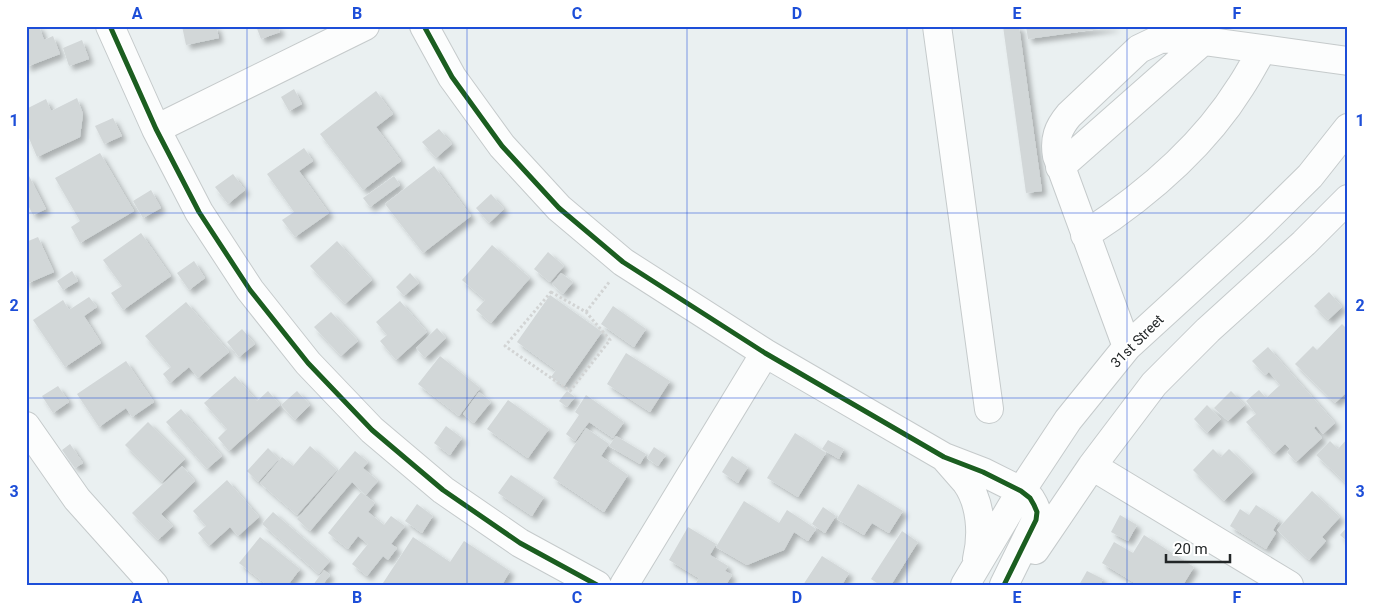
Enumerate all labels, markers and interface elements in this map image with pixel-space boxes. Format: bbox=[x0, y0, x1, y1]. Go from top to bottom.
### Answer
text: A bbox=[132, 4, 143, 23]
text: B bbox=[352, 4, 362, 23]
text: C bbox=[572, 4, 582, 23]
text: D bbox=[792, 4, 802, 23]
text: E bbox=[1013, 4, 1022, 23]
text: F bbox=[1233, 4, 1242, 23]
text: 1 bbox=[9, 111, 19, 130]
text: 1 bbox=[1355, 111, 1365, 130]
text: 2 bbox=[9, 296, 19, 315]
text: 2 bbox=[1355, 296, 1365, 315]
street label: 31st Street bbox=[1107, 311, 1167, 371]
text: 3 bbox=[9, 482, 19, 501]
text: 3 bbox=[1355, 482, 1365, 501]
scale bar bbox=[1166, 531, 1230, 563]
text: 20 m bbox=[1174, 540, 1208, 558]
text: A bbox=[132, 588, 143, 607]
text: B bbox=[352, 588, 362, 607]
text: C bbox=[572, 588, 582, 607]
text: D bbox=[792, 588, 802, 607]
text: E bbox=[1013, 588, 1022, 607]
text: F bbox=[1233, 588, 1242, 607]

